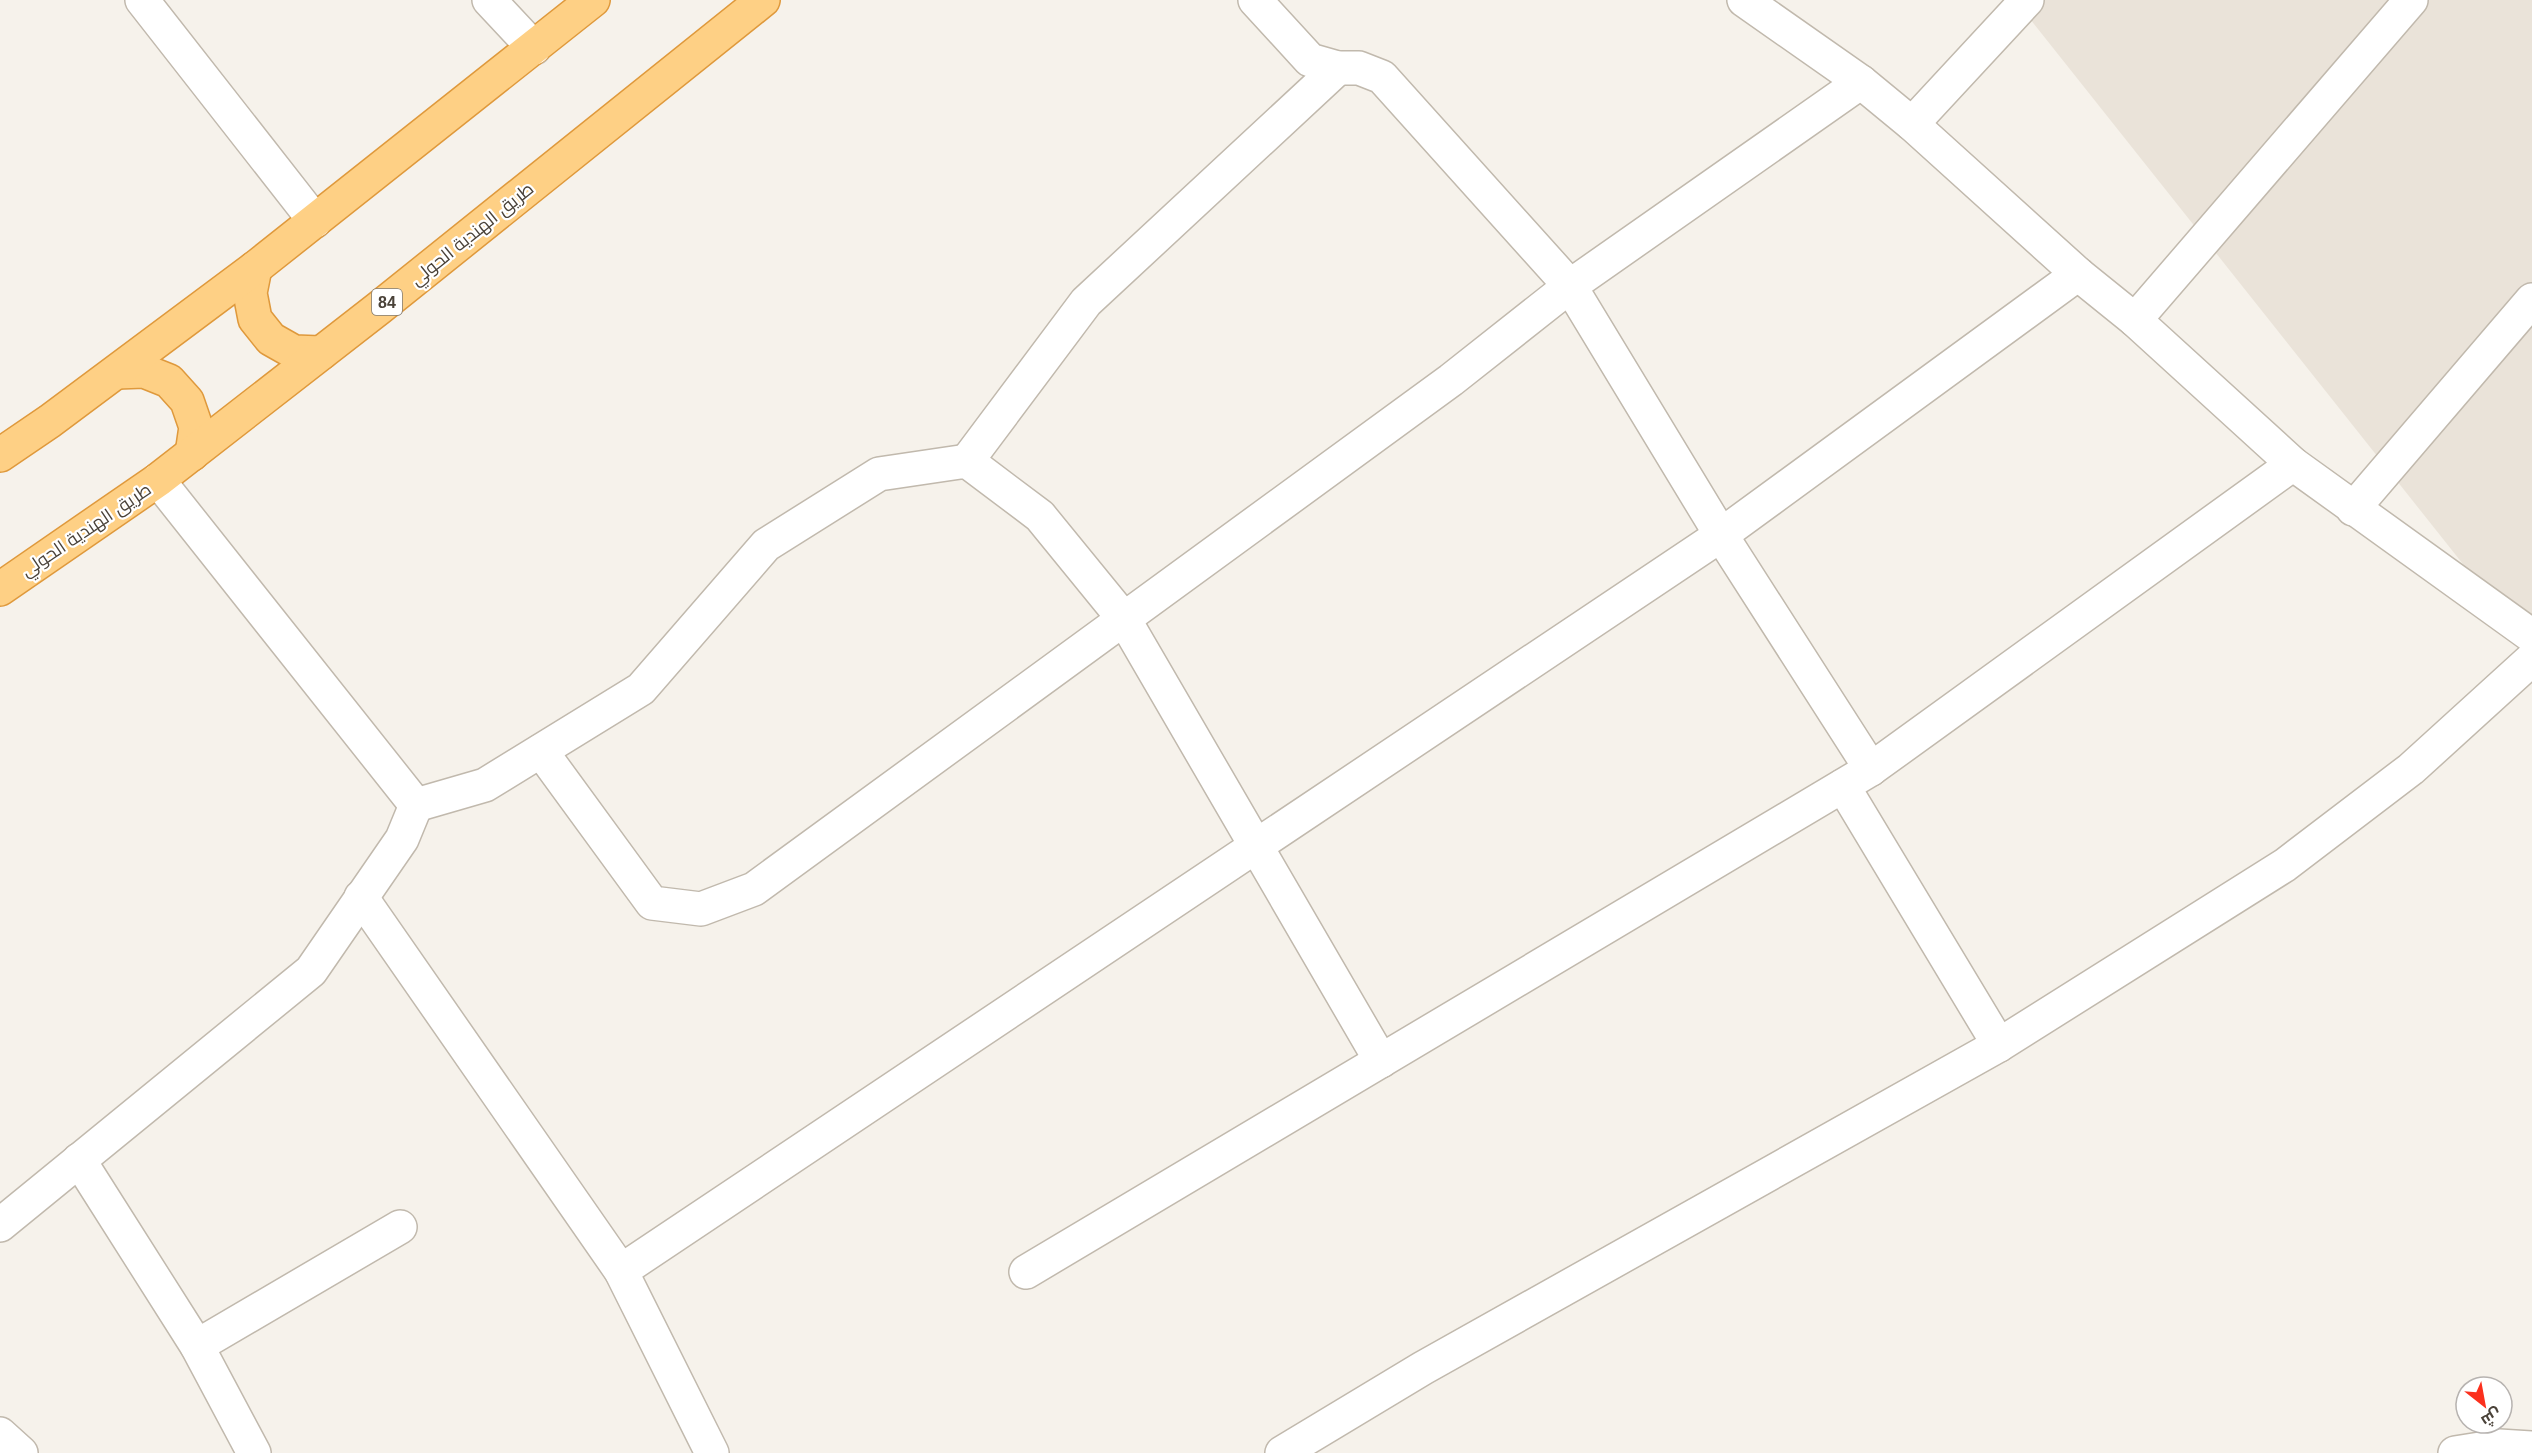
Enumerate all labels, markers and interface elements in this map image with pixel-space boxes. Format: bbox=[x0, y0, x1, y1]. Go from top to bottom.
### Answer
street label: طريق الهندية الحولي bbox=[407, 178, 540, 293]
road number: 84 bbox=[372, 289, 402, 315]
street label: طريق الهندية الحولي bbox=[17, 479, 157, 584]
north arrow bbox=[2454, 1375, 2514, 1435]
text: ش bbox=[2478, 1404, 2505, 1430]

